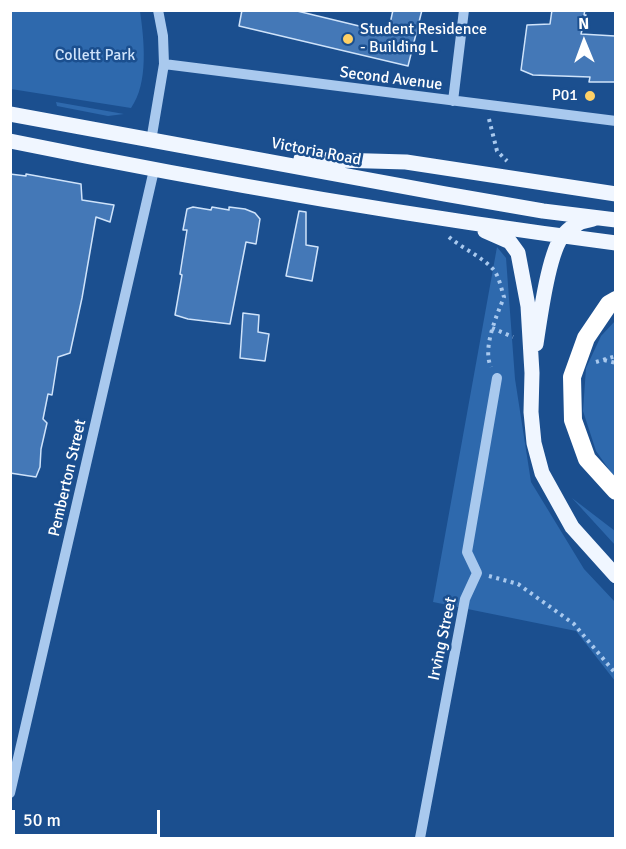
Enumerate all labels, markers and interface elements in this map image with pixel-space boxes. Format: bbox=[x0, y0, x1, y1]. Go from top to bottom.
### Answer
north arrow bbox=[554, 12, 614, 72]
text: N bbox=[578, 14, 589, 34]
place label: Student Residence - Building L bbox=[360, 20, 487, 58]
marker: Student Residence - Building L bbox=[341, 32, 355, 46]
park label: Collett Park bbox=[55, 46, 135, 66]
street label: Second Avenue bbox=[338, 63, 444, 95]
place label: P01 bbox=[552, 86, 578, 106]
marker: P01 bbox=[583, 89, 597, 103]
street label: Victoria Road bbox=[269, 134, 363, 170]
street label: Pemberton Street bbox=[45, 417, 91, 539]
street label: Irving Street bbox=[425, 596, 461, 682]
scale bar bbox=[15, 798, 164, 836]
text: 50 m bbox=[23, 809, 61, 831]

